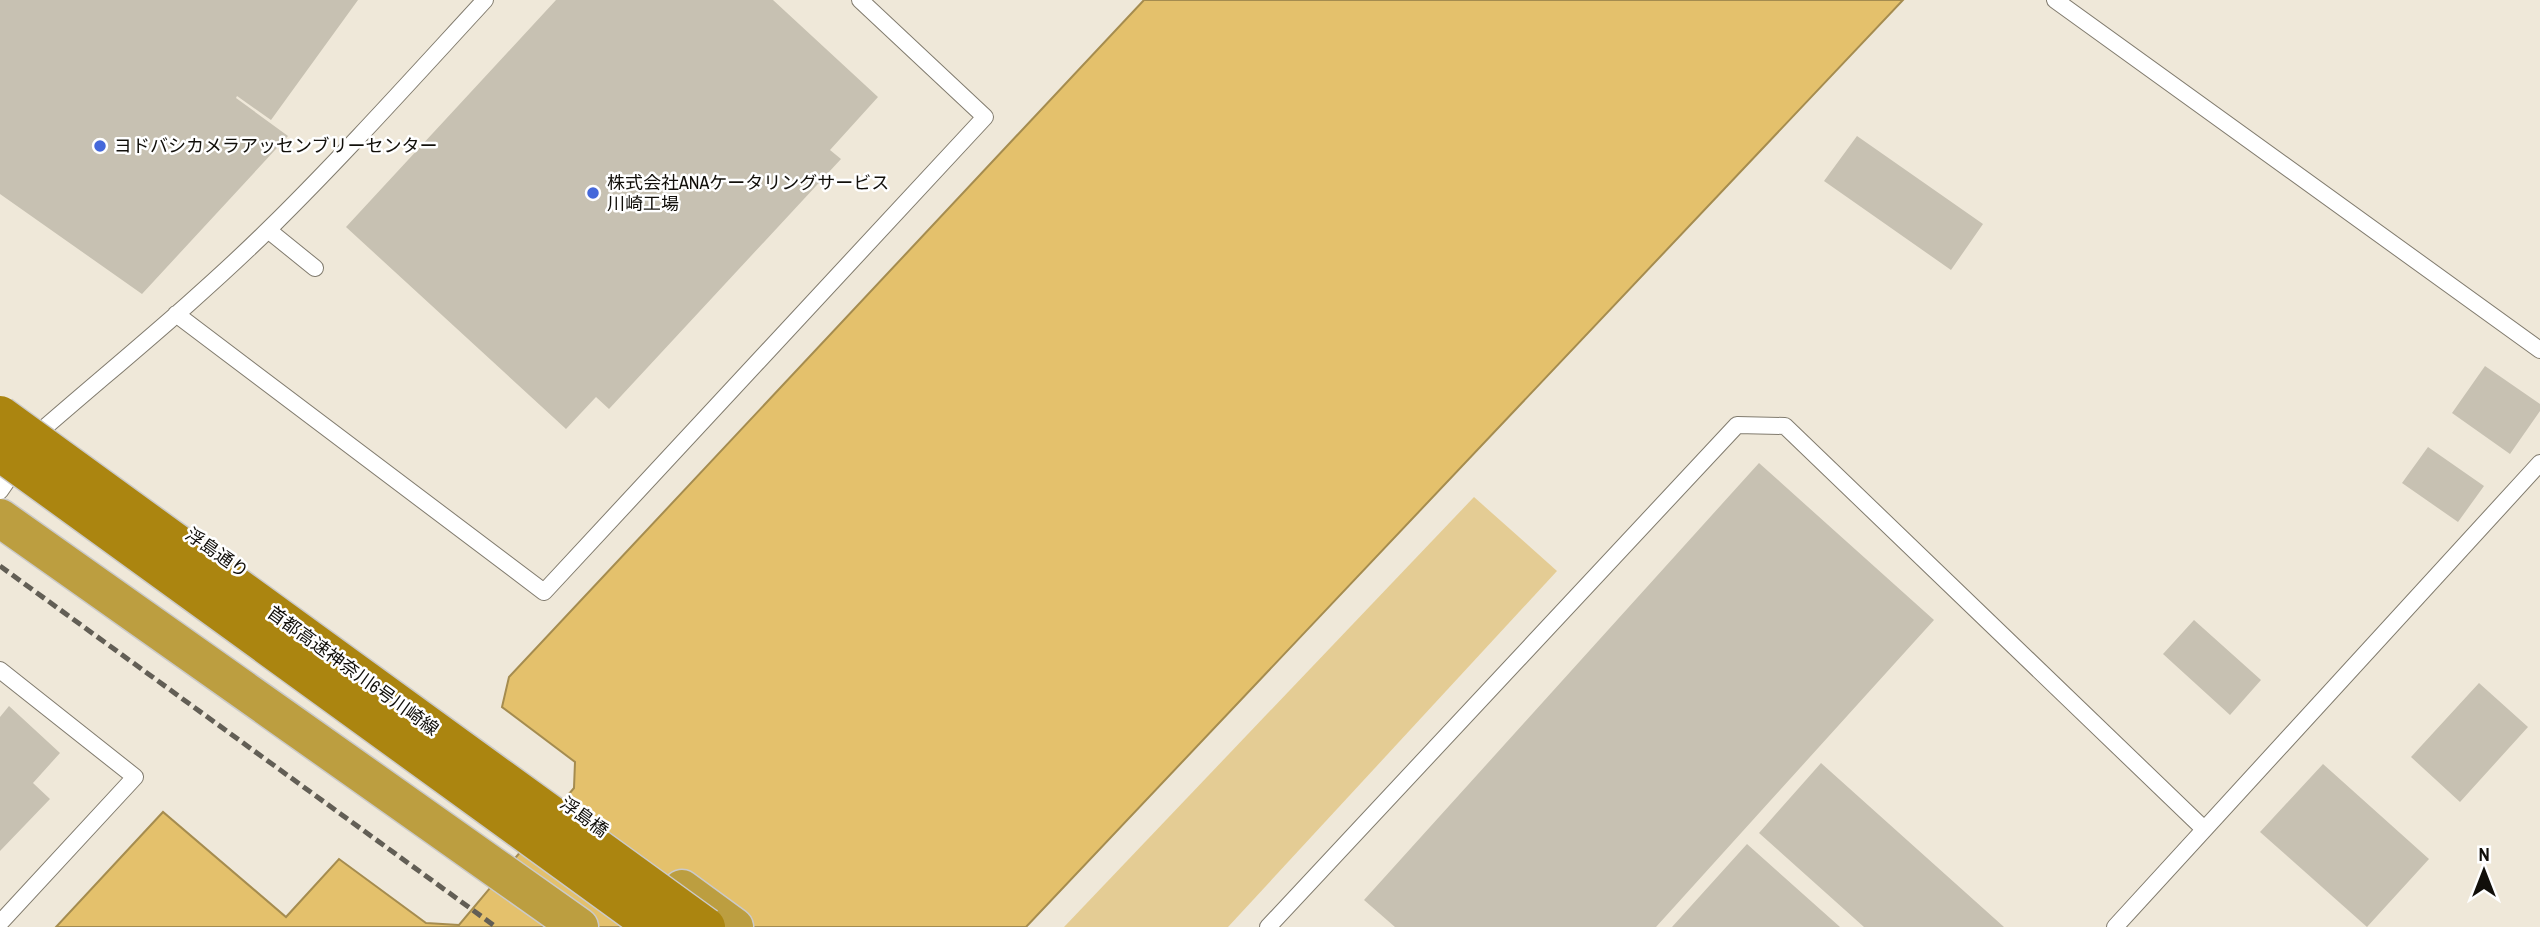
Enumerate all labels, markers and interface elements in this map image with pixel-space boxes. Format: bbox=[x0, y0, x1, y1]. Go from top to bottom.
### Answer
place label: ヨドバシカメラアッセンブリーセンター bbox=[114, 133, 437, 158]
marker: ヨドバシカメラアッセンブリーセンター bbox=[92, 138, 108, 154]
place label: 株式会社ANAケータリングサービス 川崎工場 bbox=[607, 170, 889, 216]
marker: 株式会社ANAケータリングサービス 川崎工場 bbox=[585, 185, 601, 201]
street label: 浮島通り bbox=[181, 522, 254, 583]
street label: 首都高速神奈川6号川崎線 bbox=[263, 600, 444, 741]
street label: 浮島橋 bbox=[555, 791, 613, 843]
north arrow bbox=[2449, 836, 2519, 906]
text: N bbox=[2478, 841, 2490, 867]

